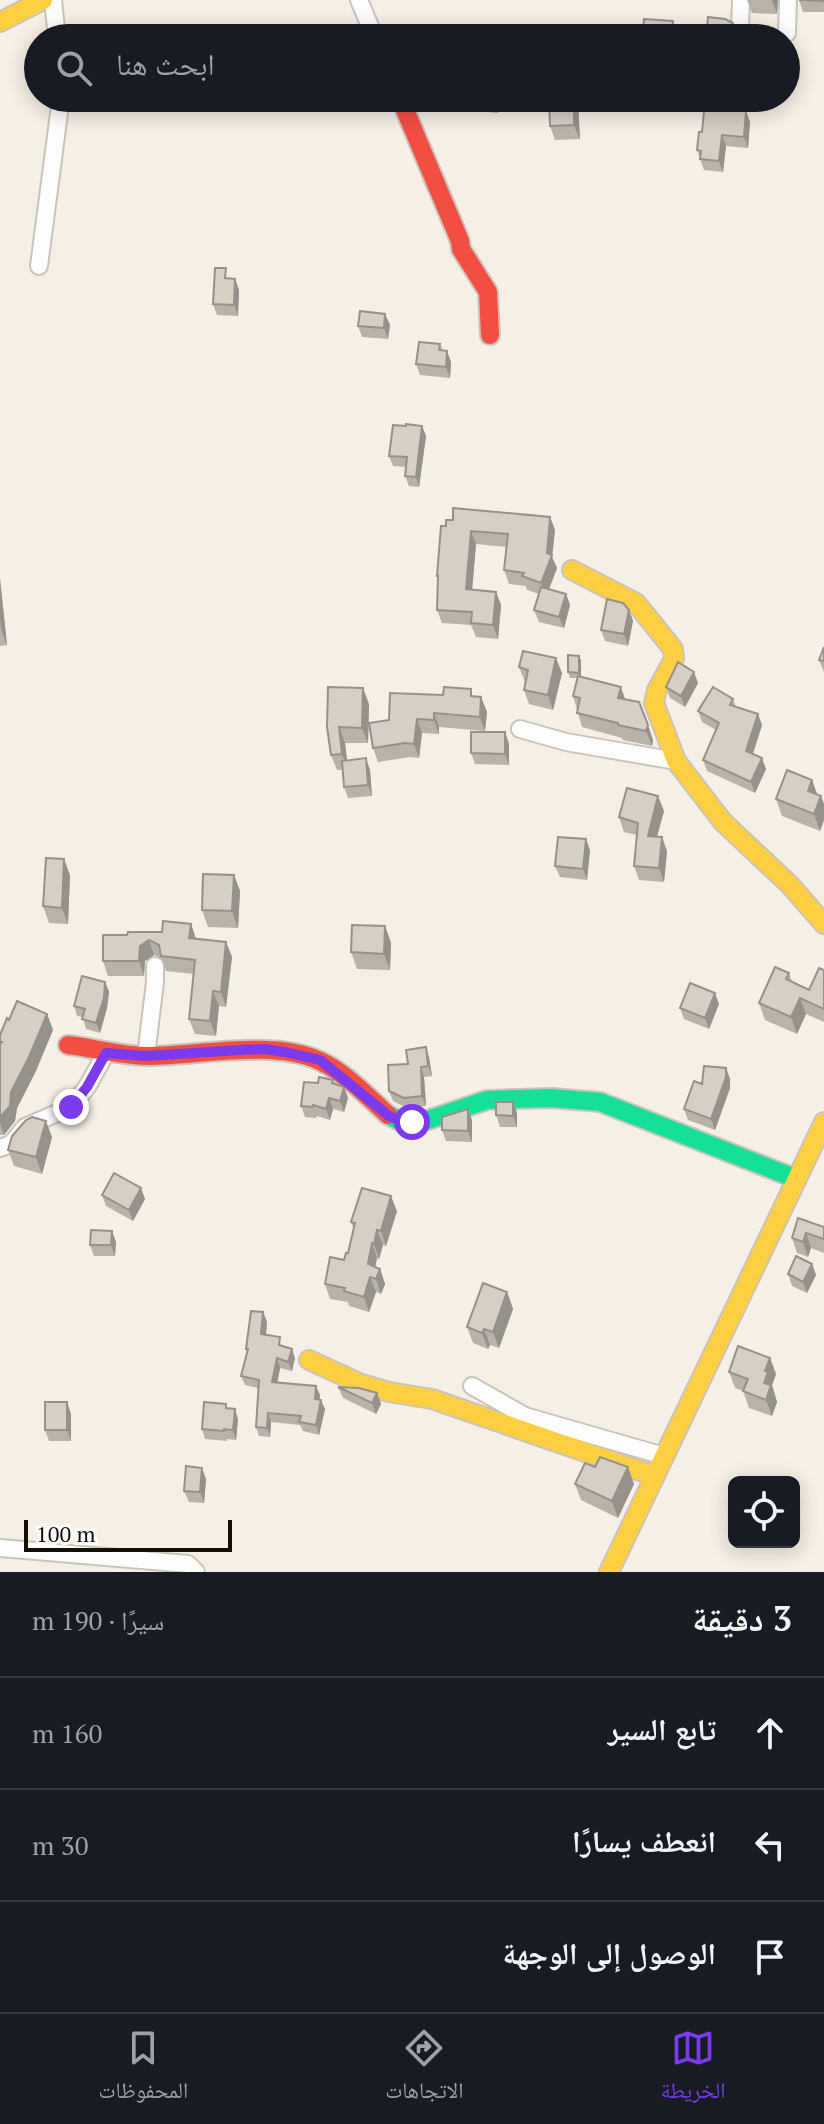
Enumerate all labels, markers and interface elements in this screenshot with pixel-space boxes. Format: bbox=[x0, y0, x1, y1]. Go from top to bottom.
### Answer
search box bbox=[24, 24, 800, 112]
text: ابحث هنا bbox=[116, 44, 215, 84]
icon: search bbox=[52, 46, 96, 90]
route end bbox=[53, 1089, 89, 1125]
route start bbox=[394, 1104, 430, 1140]
map controls bbox=[728, 1476, 800, 1548]
button: locate bbox=[728, 1476, 800, 1548]
scale bar bbox=[24, 1516, 232, 1552]
text: 100 m bbox=[36, 1519, 96, 1548]
text: 3 دقيقة bbox=[692, 1596, 792, 1641]
text: سيرًا · 190 m bbox=[32, 1603, 164, 1637]
text: تابع السير bbox=[608, 1709, 716, 1749]
icon: ahead bbox=[748, 1711, 792, 1755]
text: 160 m bbox=[32, 1716, 102, 1750]
text: انعطف يسارًا bbox=[572, 1821, 716, 1861]
icon: left bbox=[748, 1823, 792, 1867]
text: 30 m bbox=[32, 1828, 89, 1862]
text: الوصول إلى الوجهة bbox=[503, 1933, 716, 1973]
icon: arrive bbox=[748, 1935, 792, 1979]
tab: المحفوظات bbox=[99, 2026, 188, 2112]
tab: الاتجاهات bbox=[385, 2026, 463, 2112]
tab: الخريطة bbox=[661, 2026, 725, 2112]

